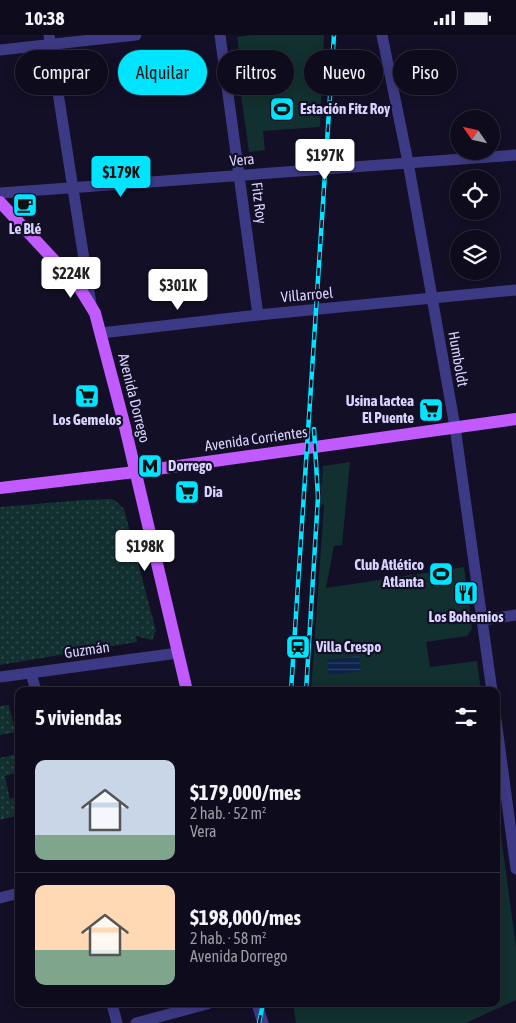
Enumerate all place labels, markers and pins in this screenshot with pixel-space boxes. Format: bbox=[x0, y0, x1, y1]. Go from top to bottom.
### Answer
sports icon: Estación Fitz Roy bbox=[269, 96, 295, 122]
place label: Estación Fitz Roy bbox=[300, 100, 391, 117]
pin: $197K bbox=[290, 139, 360, 181]
pin: $179K bbox=[86, 155, 156, 198]
cafe icon: Le Blé bbox=[12, 192, 38, 218]
place label: Le Blé bbox=[9, 220, 41, 237]
pin: $224K bbox=[36, 257, 106, 299]
pin: $301K bbox=[143, 269, 213, 311]
supermarket icon: Los Gemelos bbox=[74, 383, 100, 409]
place label: Usina lactea El Puente bbox=[346, 392, 414, 426]
supermarket icon: Usina lactea El Puente bbox=[418, 397, 444, 423]
place label: Los Gemelos bbox=[53, 411, 122, 428]
metro station icon: Dorrego bbox=[137, 453, 163, 479]
place label: Dorrego bbox=[168, 457, 212, 474]
supermarket icon: Dia bbox=[174, 479, 200, 505]
place label: Dia bbox=[204, 483, 223, 500]
pin: $198K bbox=[110, 529, 180, 572]
place label: Club Atlético Atlanta bbox=[354, 556, 424, 590]
sports icon: Club Atlético Atlanta bbox=[428, 561, 454, 587]
restaurant icon: Los Bohemios bbox=[453, 580, 479, 606]
place label: Los Bohemios bbox=[428, 608, 504, 625]
station icon: Villa Crespo bbox=[285, 634, 311, 660]
place label: Villa Crespo bbox=[315, 638, 381, 655]

